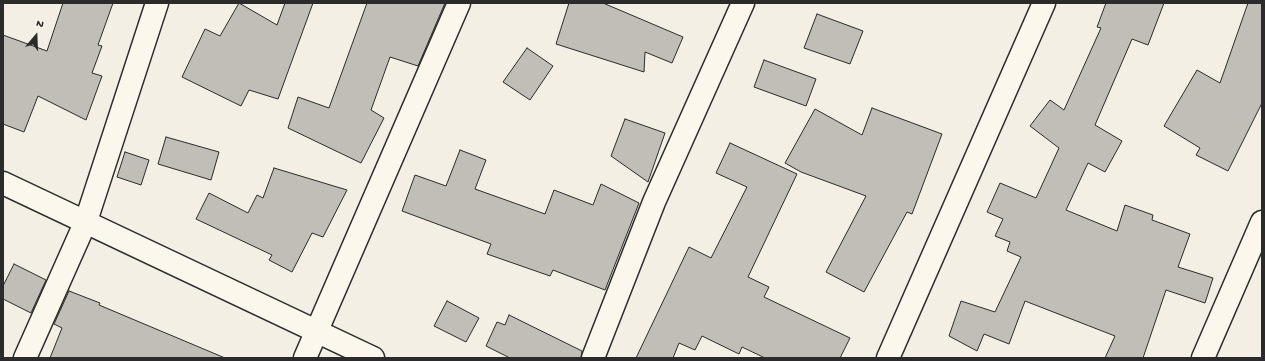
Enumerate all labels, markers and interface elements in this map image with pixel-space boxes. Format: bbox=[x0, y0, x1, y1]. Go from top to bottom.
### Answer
north arrow bbox=[16, 16, 56, 56]
text: N bbox=[35, 18, 45, 31]

